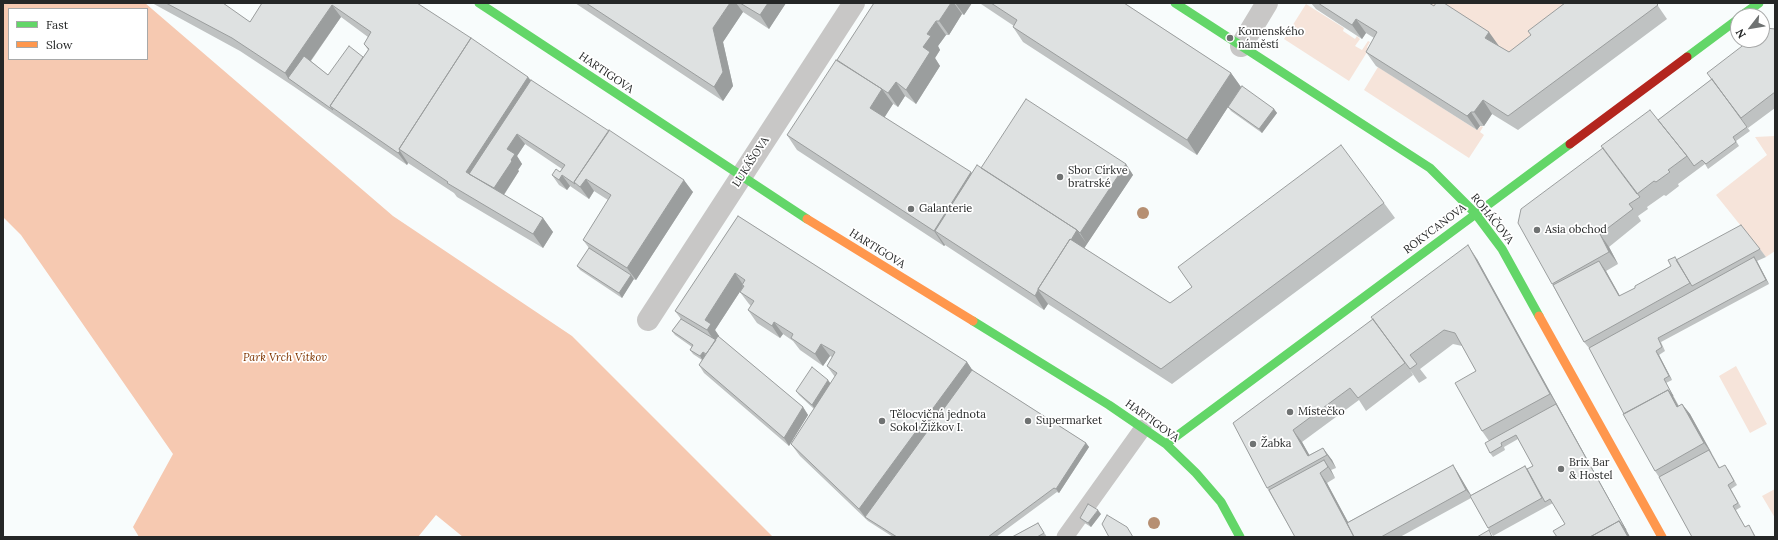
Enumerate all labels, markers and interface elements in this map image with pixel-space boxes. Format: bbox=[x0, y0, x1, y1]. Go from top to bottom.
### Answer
legend bbox=[8, 8, 148, 60]
north arrow bbox=[1730, 8, 1770, 48]
text: Fast bbox=[46, 17, 69, 32]
place label: Komenského náměstí bbox=[1238, 25, 1304, 51]
text: N bbox=[1732, 26, 1749, 41]
marker: Komenského náměstí bbox=[1225, 33, 1235, 43]
text: Slow bbox=[46, 37, 73, 52]
street label: HARTIGOVA bbox=[576, 50, 636, 96]
street label: LUKÁŠOVA bbox=[730, 134, 772, 190]
place label: Sbor Církve bratrské bbox=[1068, 164, 1128, 190]
marker: Sbor Církve bratrské bbox=[1055, 172, 1065, 182]
street label: ROHÁČOVA bbox=[1468, 191, 1516, 247]
street label: ROKYCANOVA bbox=[1401, 201, 1469, 257]
place label: Galanterie bbox=[919, 202, 972, 216]
marker: Galanterie bbox=[906, 204, 916, 214]
place label: Asia obchod bbox=[1545, 223, 1607, 237]
marker: Asia obchod bbox=[1532, 225, 1542, 235]
street label: HARTIGOVA bbox=[847, 227, 907, 271]
park label: Park Vrch Vítkov bbox=[243, 351, 327, 365]
street label: HARTIGOVA bbox=[1122, 397, 1182, 445]
place label: Místečko bbox=[1298, 405, 1345, 419]
marker: Místečko bbox=[1285, 407, 1295, 417]
place label: Tělocvičná jednota Sokol Žižkov I. bbox=[890, 408, 986, 434]
place label: Supermarket bbox=[1036, 414, 1102, 428]
marker: Tělocvičná jednota Sokol Žižkov I. bbox=[877, 416, 887, 426]
marker: Supermarket bbox=[1023, 416, 1033, 426]
place label: Žabka bbox=[1261, 437, 1291, 451]
marker: Žabka bbox=[1248, 439, 1258, 449]
place label: Brix Bar & Hostel bbox=[1569, 456, 1613, 482]
marker: Brix Bar & Hostel bbox=[1556, 464, 1566, 474]

